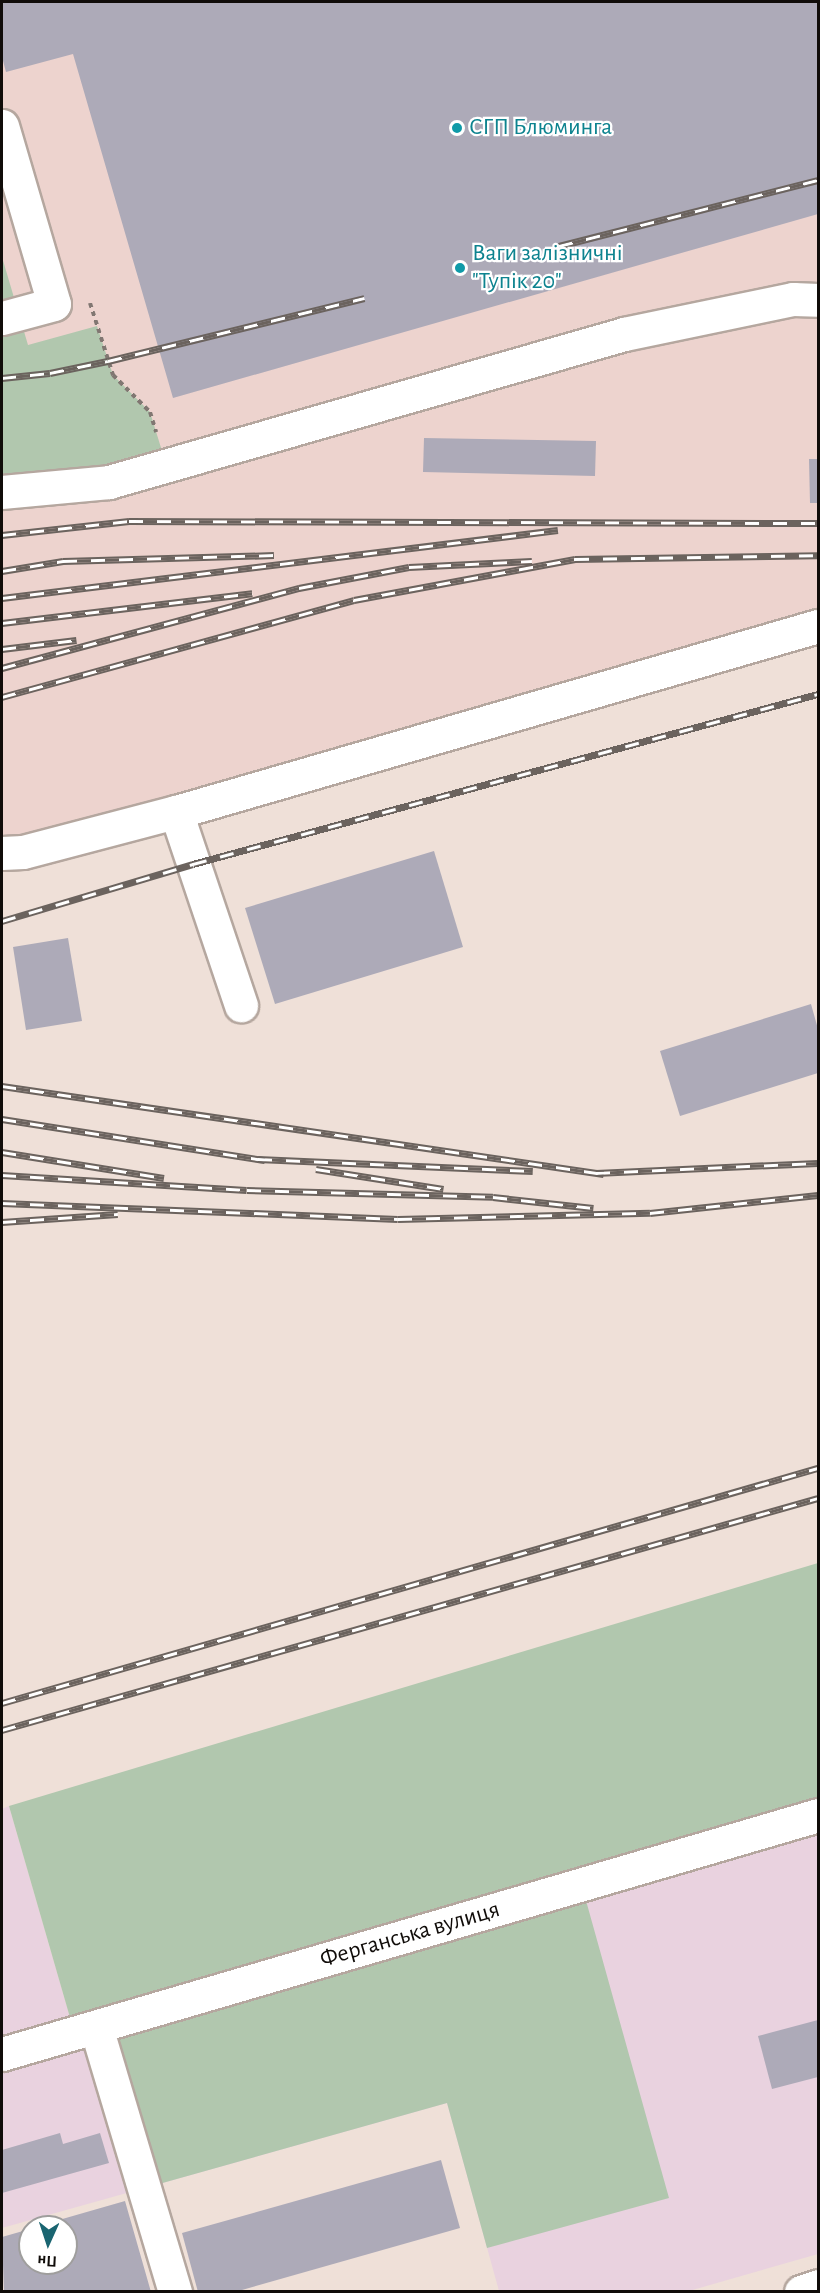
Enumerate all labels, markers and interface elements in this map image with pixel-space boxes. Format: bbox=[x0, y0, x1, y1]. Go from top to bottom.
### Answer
place label: СГП Блюминга bbox=[469, 114, 612, 142]
marker: СГП Блюминга bbox=[450, 121, 464, 135]
place label: Ваги залізничні "Тупік 20" bbox=[472, 240, 622, 296]
marker: Ваги залізничні "Тупік 20" bbox=[453, 261, 467, 275]
street label: Ферганська вулиця bbox=[317, 1896, 503, 1974]
north arrow bbox=[18, 2215, 78, 2275]
text: Пн bbox=[37, 2252, 57, 2269]

